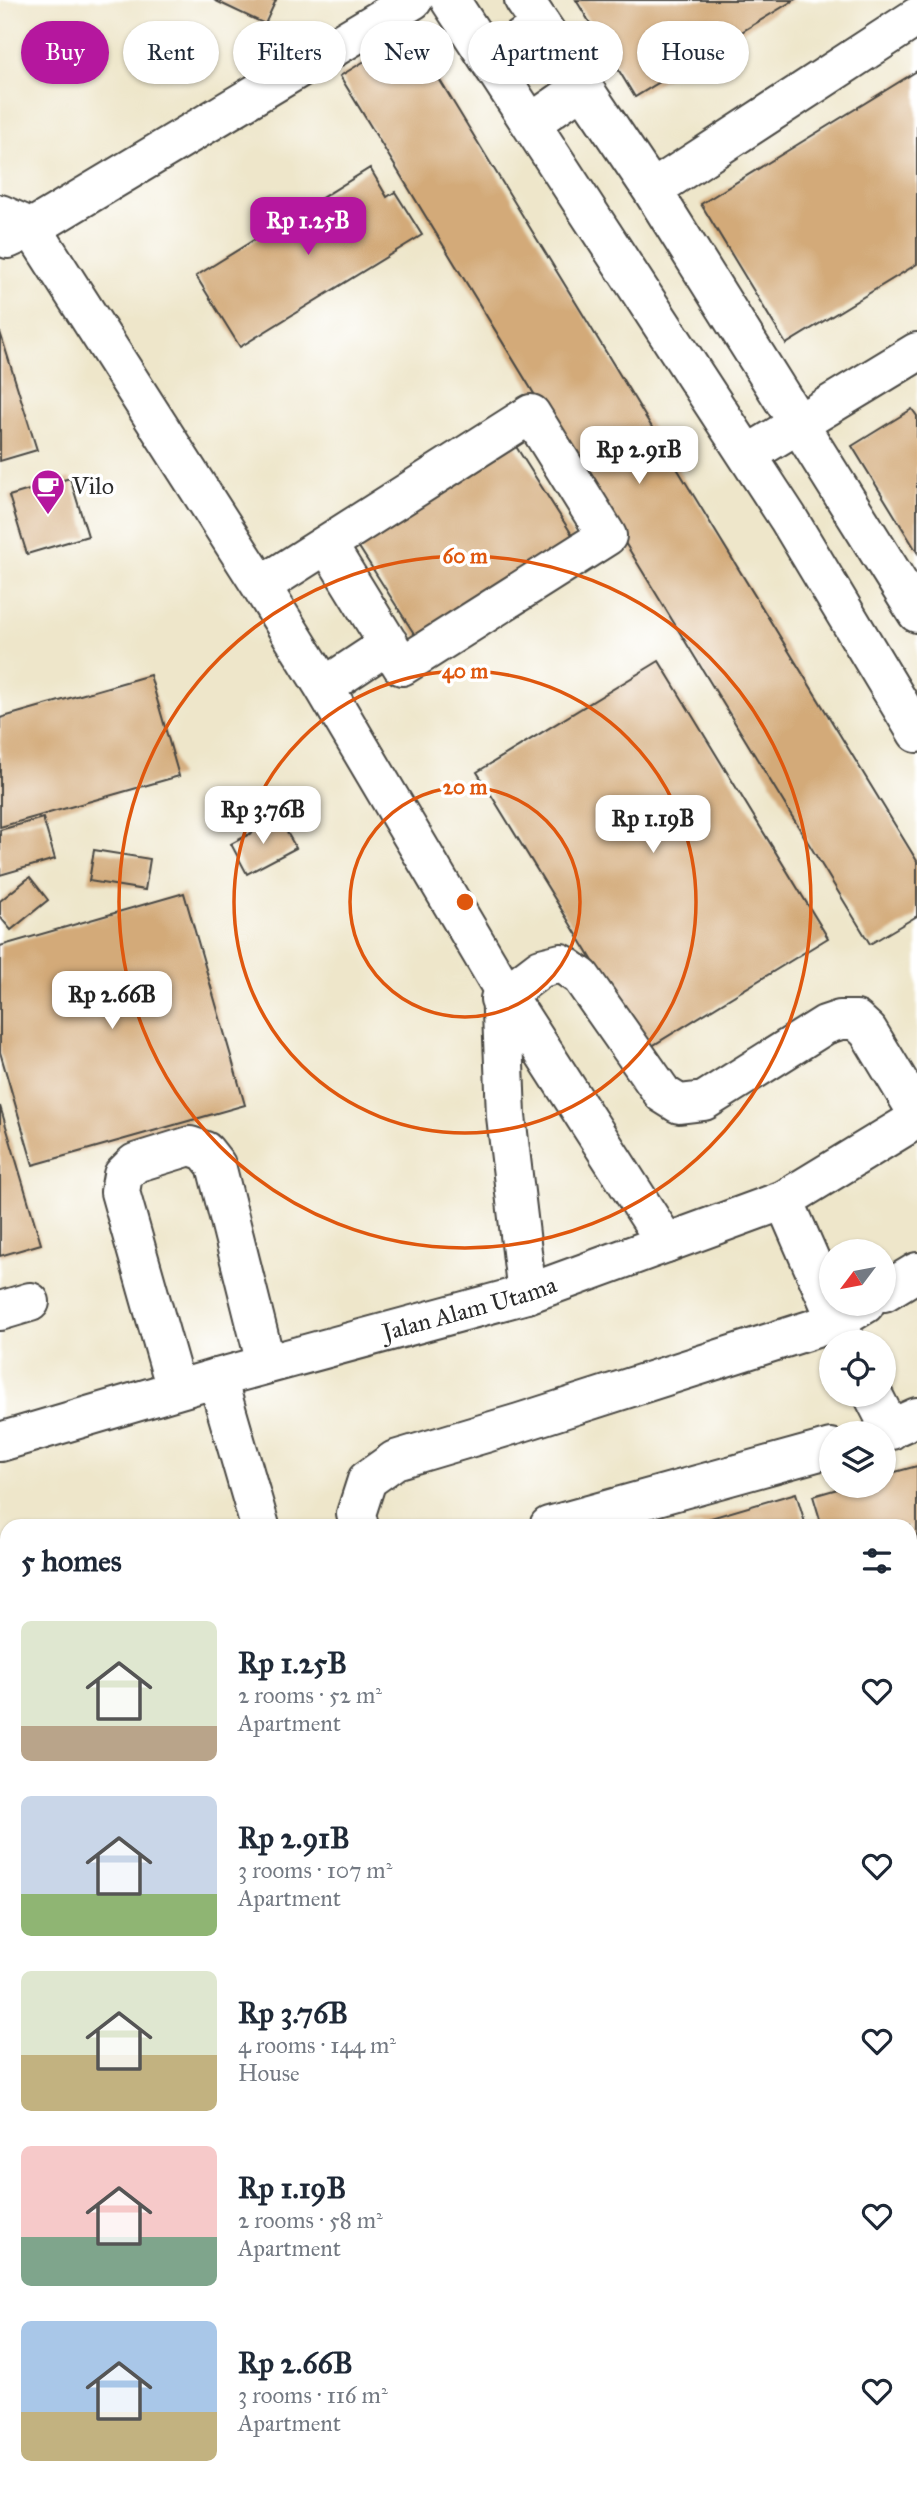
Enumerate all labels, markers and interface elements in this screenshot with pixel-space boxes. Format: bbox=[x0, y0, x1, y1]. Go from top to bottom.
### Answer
chip: Buy bbox=[21, 21, 109, 84]
chip: Rent bbox=[123, 21, 219, 84]
chip: Filters bbox=[233, 21, 346, 84]
chip: New bbox=[360, 21, 454, 84]
chip: Apartment bbox=[468, 21, 623, 84]
chip: House bbox=[637, 21, 749, 84]
pin: Rp 1.25B bbox=[236, 198, 380, 257]
text: Rp 1.25B bbox=[266, 206, 350, 234]
pin: Rp 2.91B bbox=[567, 426, 711, 486]
text: Rp 2.91B bbox=[596, 435, 682, 463]
cafe icon: Vilo bbox=[29, 467, 67, 516]
place label: Vilo bbox=[71, 471, 114, 501]
text: 60 m bbox=[442, 543, 488, 569]
text: 40 m bbox=[442, 658, 488, 684]
text: 20 m bbox=[443, 774, 488, 800]
pin: Rp 3.76B bbox=[191, 786, 335, 846]
text: Rp 3.76B bbox=[221, 795, 305, 823]
pin: Rp 1.19B bbox=[581, 796, 725, 855]
text: Rp 1.19B bbox=[612, 804, 695, 832]
centre of rings bbox=[453, 890, 477, 914]
pin: Rp 2.66B bbox=[40, 972, 184, 1031]
text: Rp 2.66B bbox=[68, 980, 156, 1008]
north arrow bbox=[819, 1239, 896, 1316]
map controls bbox=[819, 1239, 896, 1498]
street label: Jalan Alam Utama bbox=[376, 1269, 561, 1348]
button: locate bbox=[819, 1330, 896, 1407]
button: layers bbox=[819, 1421, 896, 1498]
icon: filters bbox=[858, 1542, 896, 1580]
text: 5 homes bbox=[21, 1543, 122, 1579]
text: Rp 1.25B bbox=[238, 1645, 347, 1681]
icon: home bbox=[77, 1649, 161, 1733]
icon: heart bbox=[858, 1672, 896, 1710]
text: 2 rooms · 52 m² bbox=[238, 1681, 382, 1709]
text: Apartment bbox=[238, 1709, 341, 1737]
text: Rp 2.91B bbox=[238, 1820, 350, 1856]
icon: home bbox=[77, 1824, 161, 1908]
icon: heart bbox=[858, 1847, 896, 1885]
text: 3 rooms · 107 m² bbox=[238, 1856, 392, 1884]
text: Apartment bbox=[238, 1884, 341, 1912]
text: Rp 3.76B bbox=[238, 1995, 348, 2031]
icon: home bbox=[77, 1999, 161, 2083]
icon: heart bbox=[858, 2022, 896, 2060]
text: 4 rooms · 144 m² bbox=[238, 2031, 396, 2059]
text: House bbox=[238, 2059, 300, 2087]
text: Rp 1.19B bbox=[238, 2170, 346, 2206]
icon: home bbox=[77, 2174, 161, 2258]
icon: heart bbox=[858, 2197, 896, 2235]
text: 2 rooms · 58 m² bbox=[238, 2206, 383, 2234]
text: Apartment bbox=[238, 2234, 341, 2262]
text: Rp 2.66B bbox=[238, 2345, 353, 2381]
icon: home bbox=[77, 2349, 161, 2433]
icon: heart bbox=[858, 2372, 896, 2410]
text: 3 rooms · 116 m² bbox=[238, 2381, 388, 2409]
text: Apartment bbox=[238, 2409, 341, 2437]

